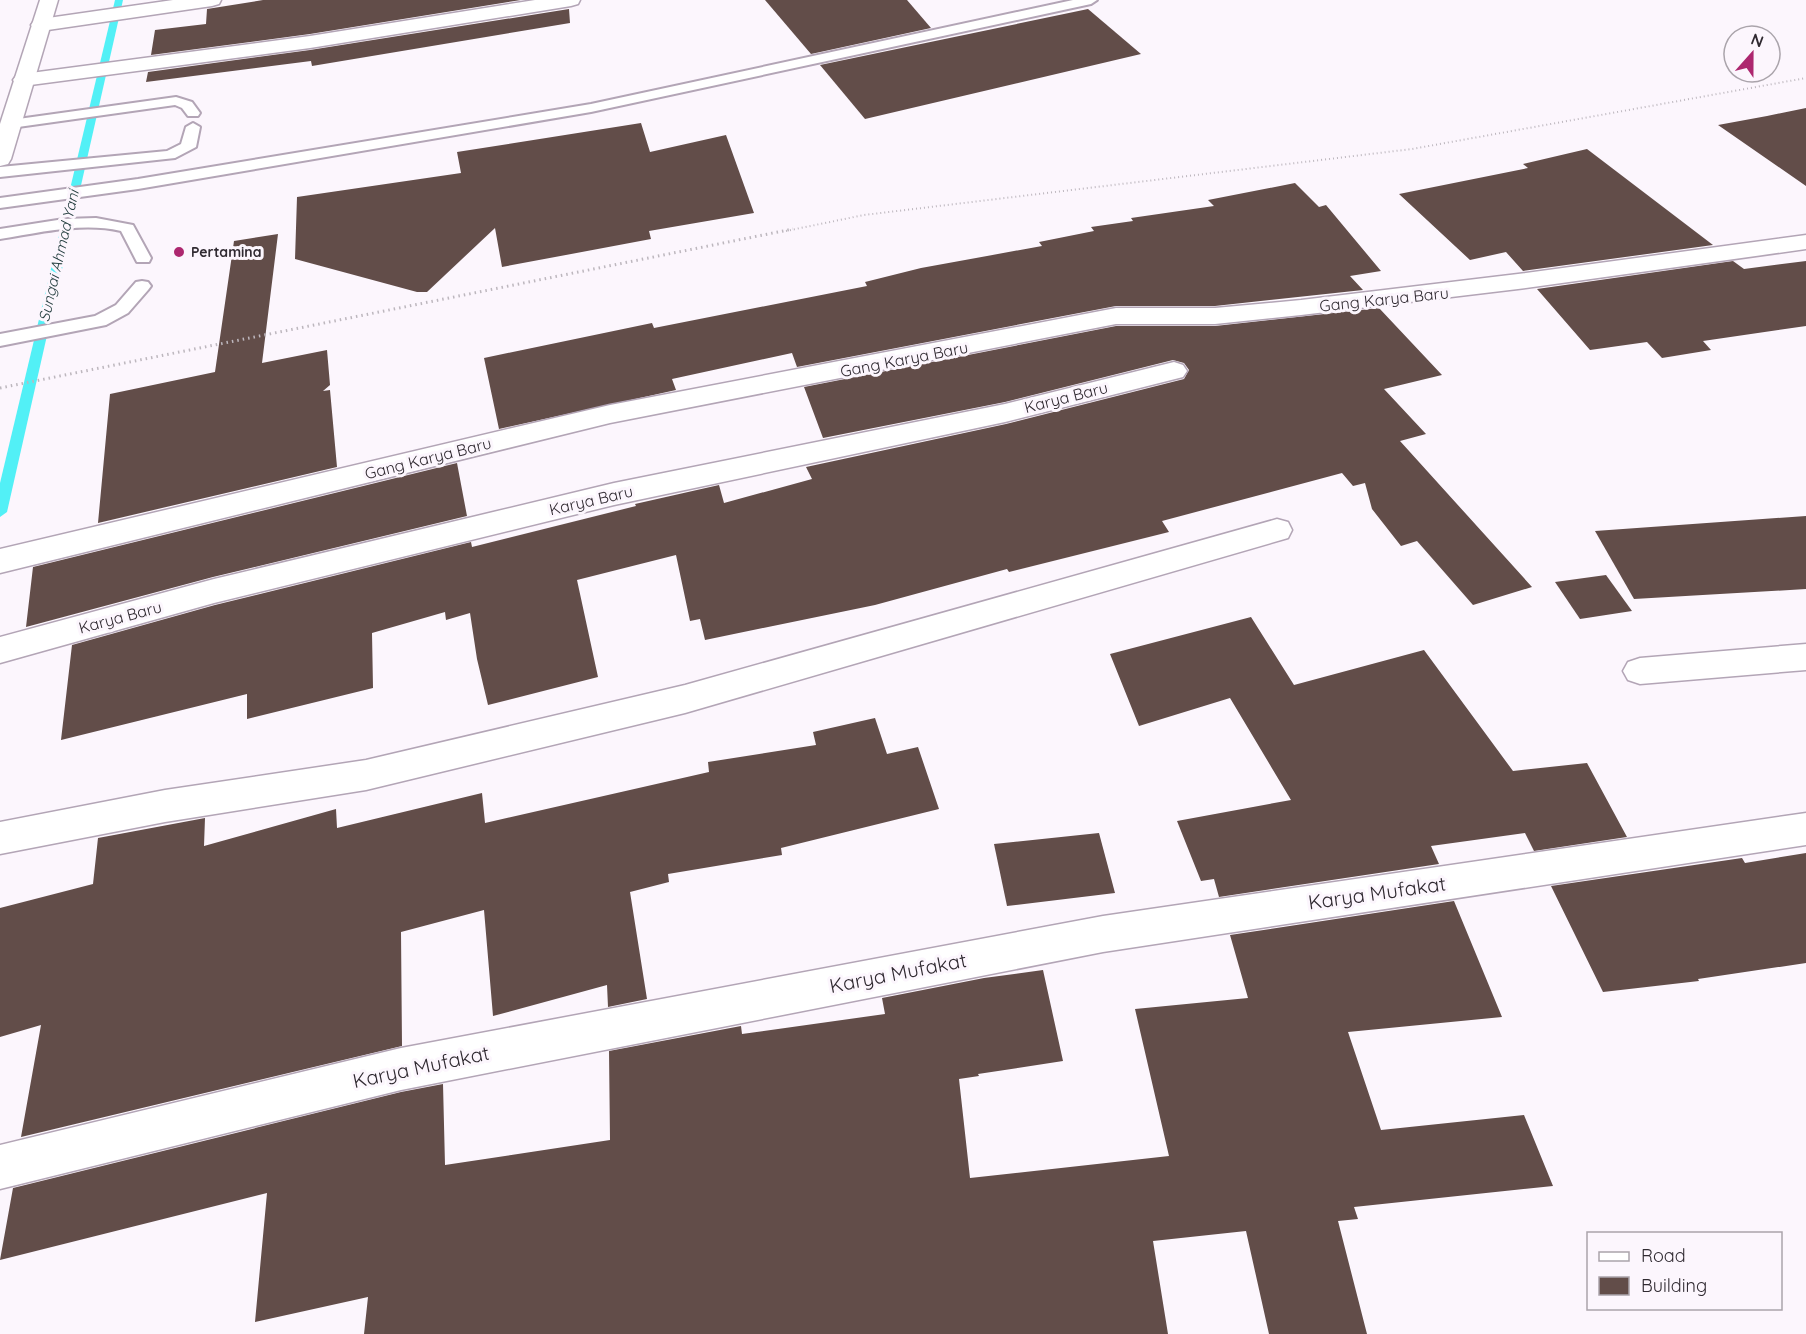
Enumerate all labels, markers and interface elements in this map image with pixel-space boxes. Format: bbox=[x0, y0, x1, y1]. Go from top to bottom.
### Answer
north arrow bbox=[1722, 24, 1782, 84]
text: N bbox=[1748, 29, 1766, 51]
water label: Sungai Ahmad Yani bbox=[34, 187, 83, 323]
place label: Pertamina bbox=[191, 243, 262, 261]
marker: Pertamina bbox=[172, 245, 186, 259]
street label: Gang Karya Baru bbox=[1318, 282, 1450, 316]
street label: Gang Karya Baru bbox=[838, 337, 970, 381]
street label: Karya Baru bbox=[1022, 377, 1110, 417]
street label: Gang Karya Baru bbox=[363, 433, 493, 483]
street label: Karya Baru bbox=[547, 481, 635, 519]
street label: Karya Baru bbox=[76, 596, 164, 638]
street label: Karya Mufakat bbox=[1306, 870, 1448, 915]
street label: Karya Mufakat bbox=[827, 947, 969, 998]
street label: Karya Mufakat bbox=[350, 1040, 492, 1093]
legend bbox=[1587, 1232, 1782, 1310]
text: Road bbox=[1641, 1244, 1686, 1267]
text: Building bbox=[1641, 1274, 1707, 1297]

